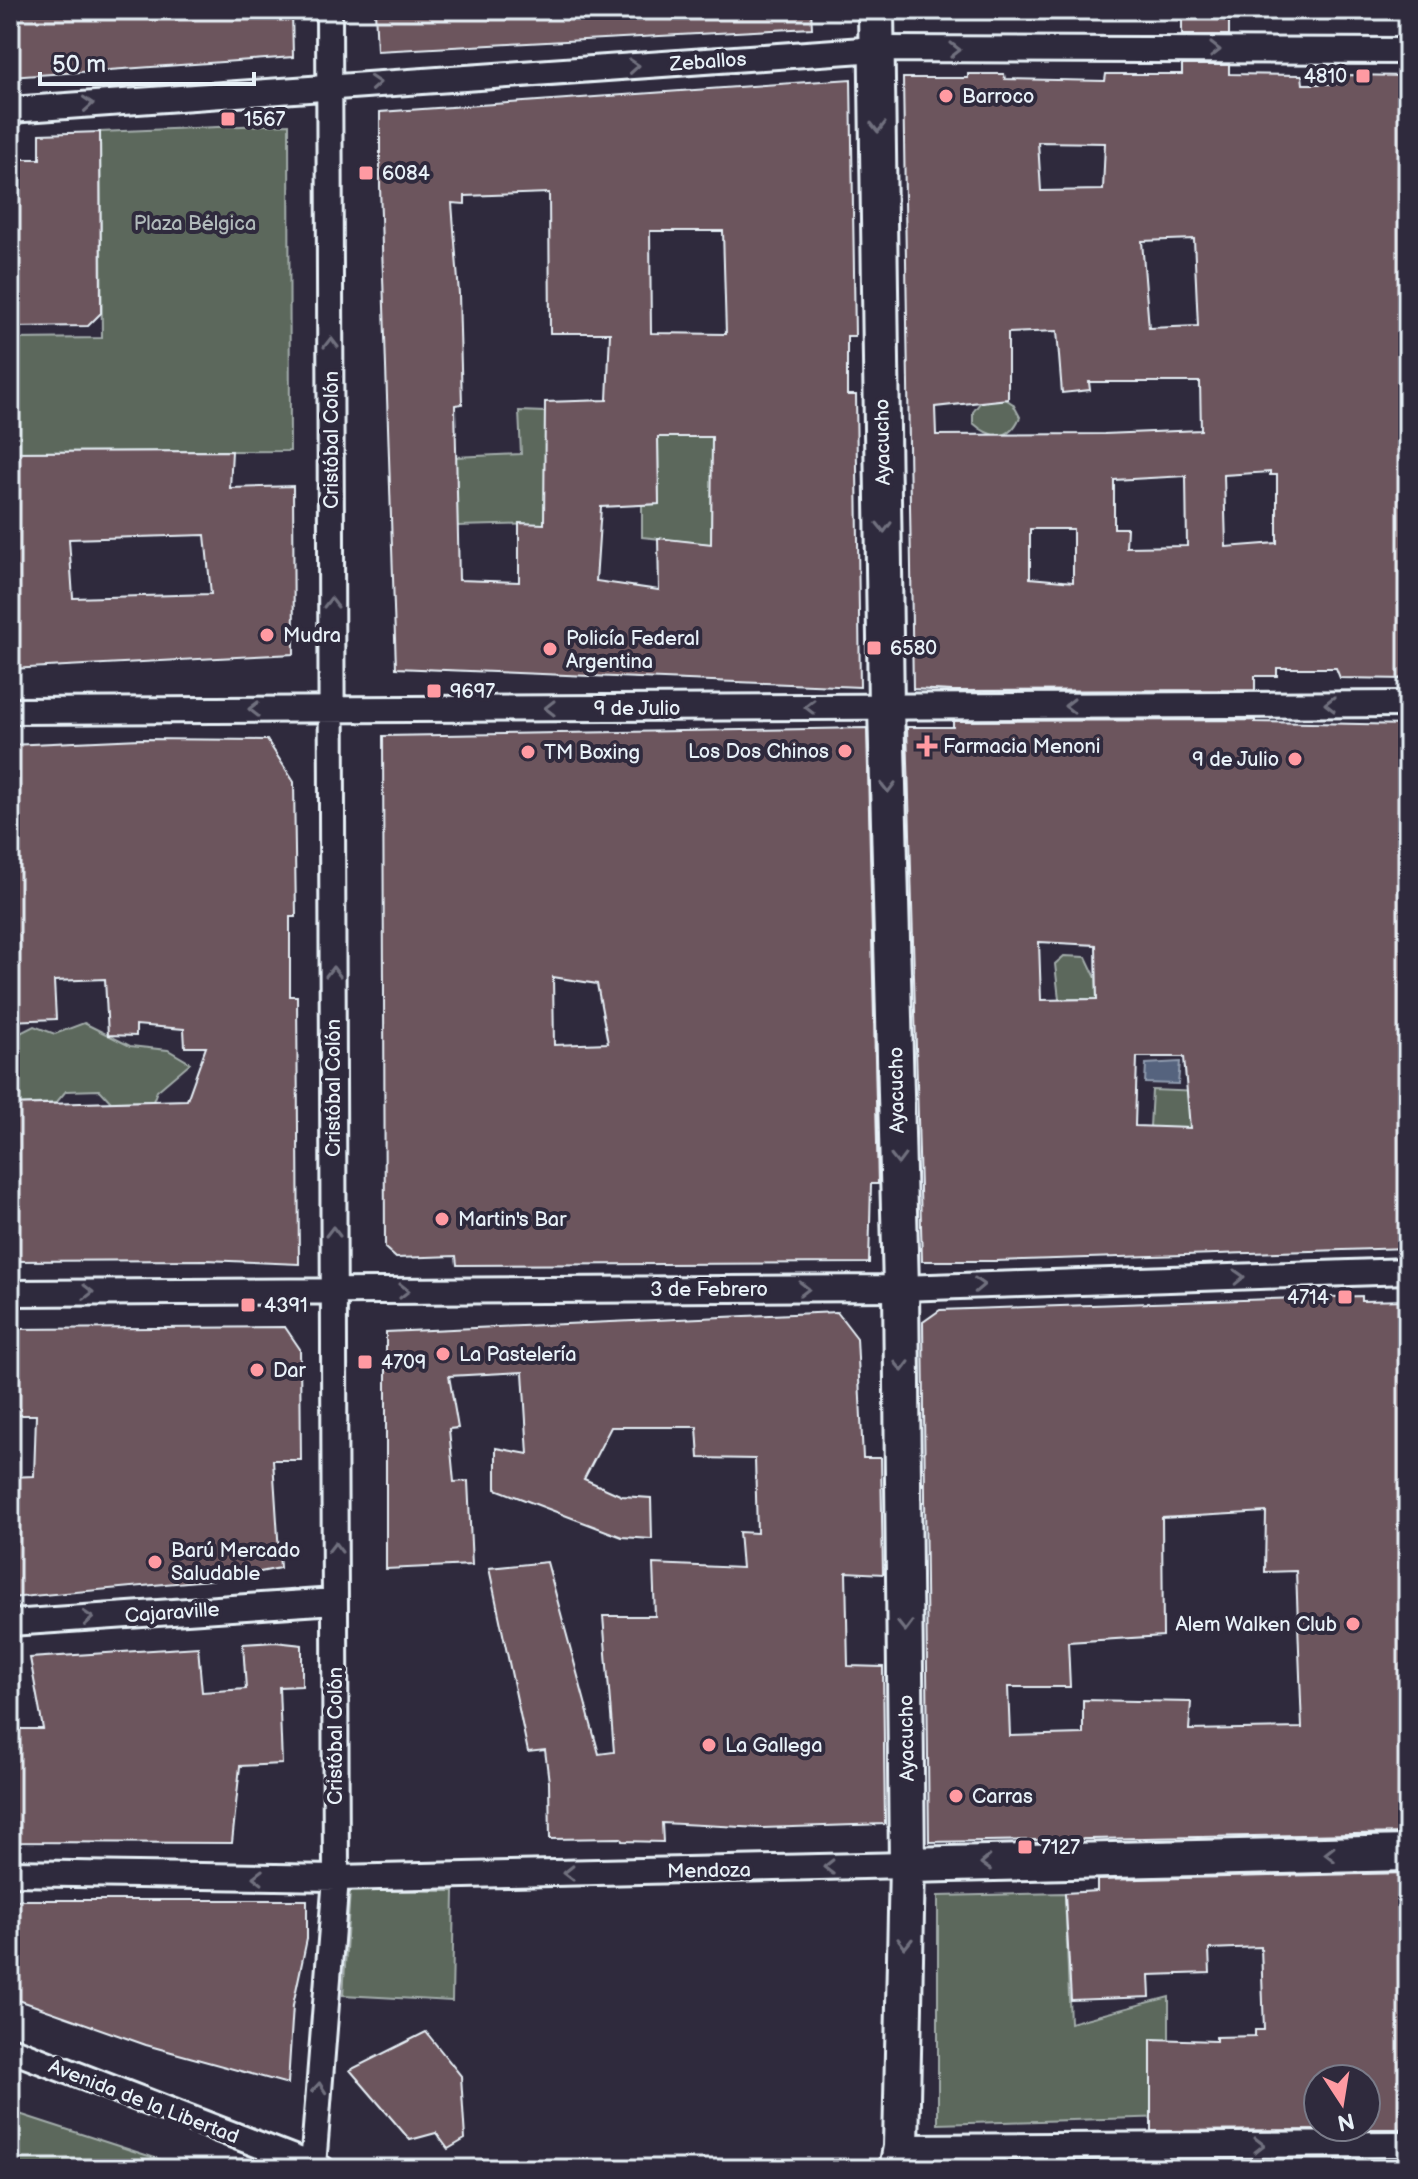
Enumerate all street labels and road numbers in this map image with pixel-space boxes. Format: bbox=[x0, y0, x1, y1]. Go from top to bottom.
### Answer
street label: Zeballos bbox=[668, 47, 747, 77]
street label: Cristóbal Colón bbox=[320, 371, 344, 509]
street label: Ayacucho bbox=[870, 398, 896, 485]
street label: 9 de Julio bbox=[594, 697, 680, 721]
street label: Cristóbal Colón bbox=[322, 1019, 346, 1157]
street label: Ayacucho bbox=[884, 1046, 910, 1133]
street label: 3 de Febrero bbox=[650, 1278, 768, 1302]
street label: Cajaraville bbox=[124, 1598, 220, 1628]
street label: Cristóbal Colón bbox=[324, 1667, 348, 1805]
street label: Ayacucho bbox=[894, 1694, 920, 1781]
street label: Mendoza bbox=[667, 1858, 751, 1884]
street label: Avenida de la Libertad bbox=[45, 2055, 242, 2149]

